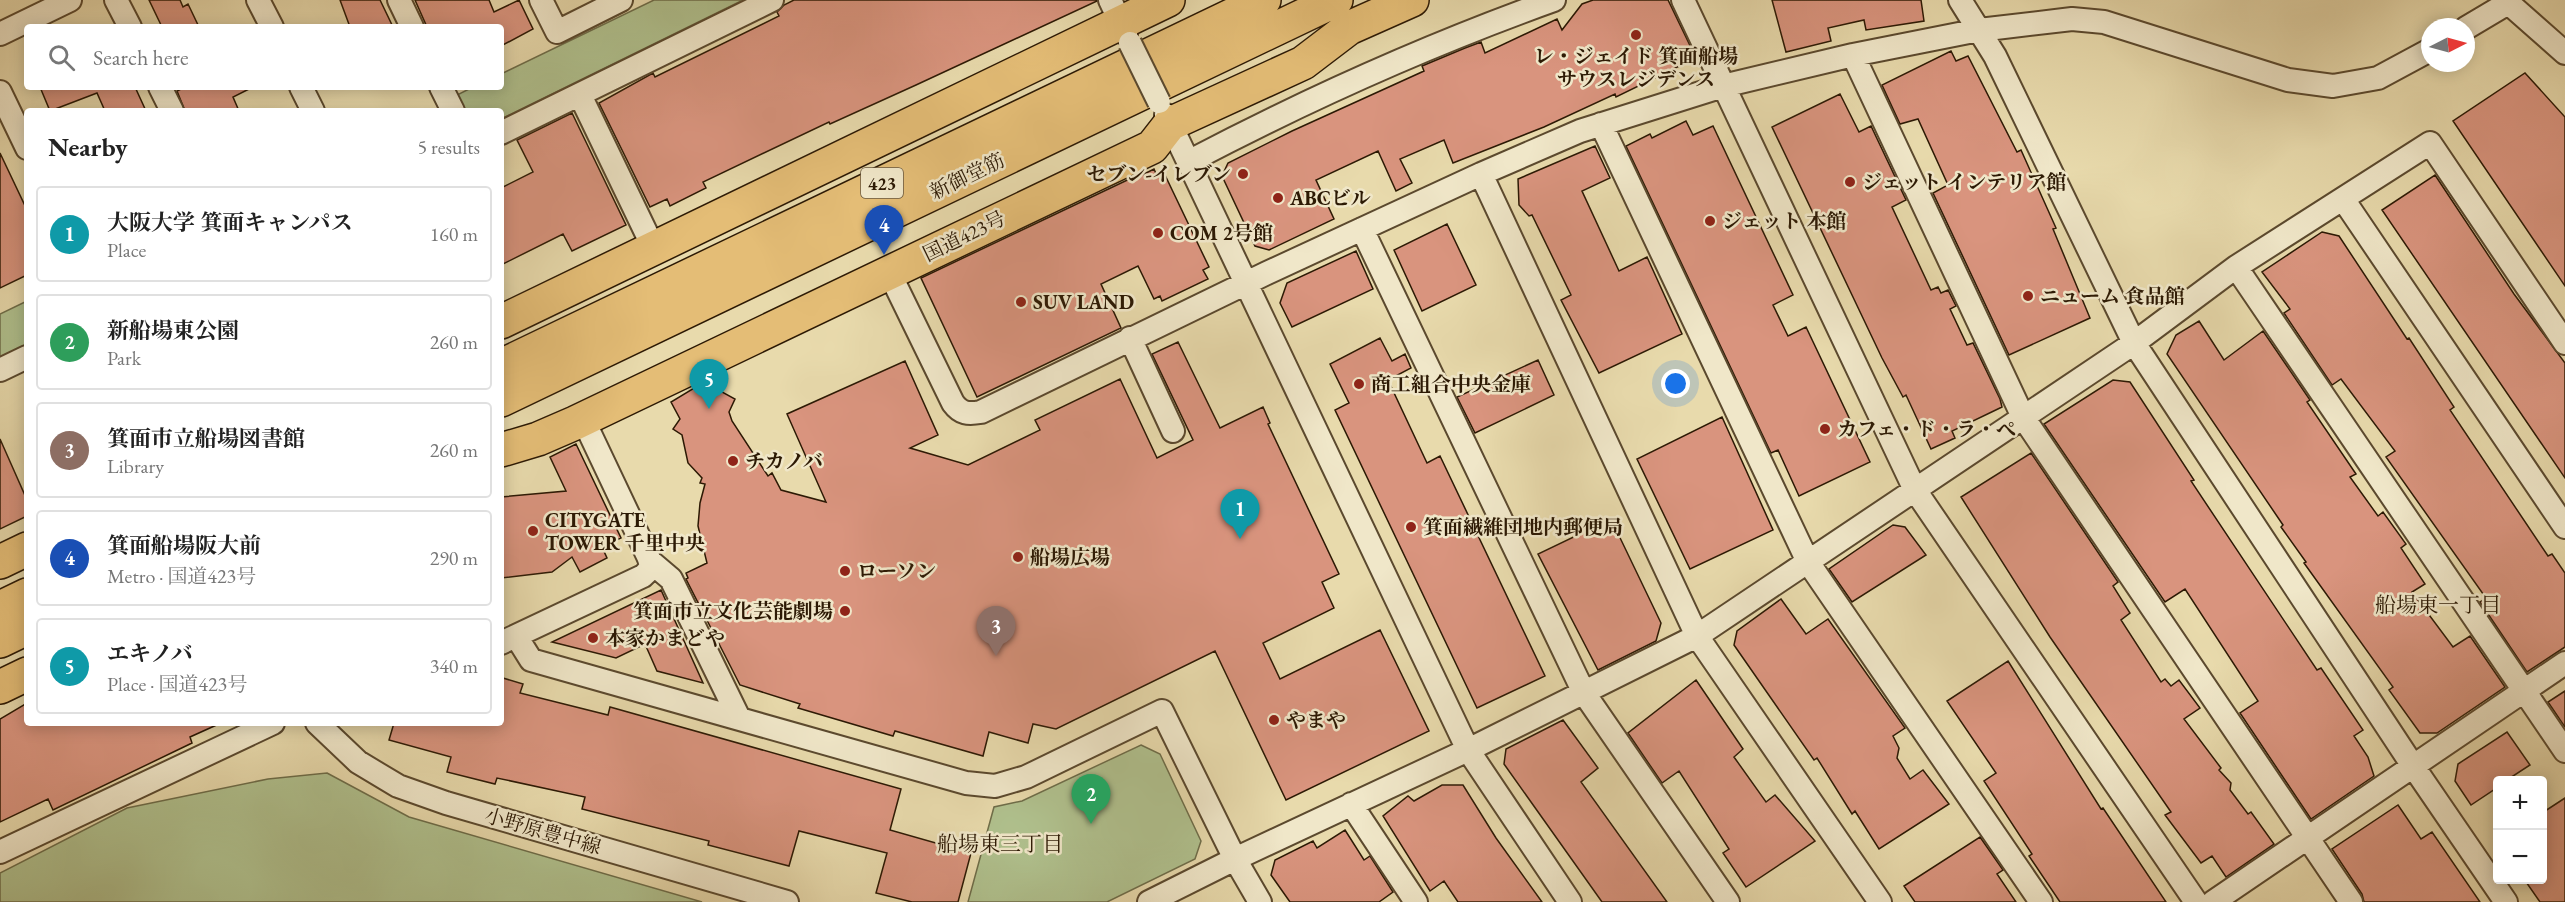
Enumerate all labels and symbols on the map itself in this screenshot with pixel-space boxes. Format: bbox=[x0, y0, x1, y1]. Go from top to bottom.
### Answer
north arrow bbox=[2421, 18, 2475, 72]
marker: レ・ジェイド 箕面船場 サウスレジデンス bbox=[1629, 28, 1643, 42]
place label: レ・ジェイド 箕面船場 サウスレジデンス bbox=[1534, 43, 1738, 92]
street label: 新御堂筋 bbox=[925, 147, 1009, 205]
place label: セブン-イレブン bbox=[1086, 161, 1231, 187]
marker: セブン-イレブン bbox=[1236, 167, 1250, 181]
road number: 423 bbox=[861, 168, 903, 198]
place label: ジェット インテリア館 bbox=[1862, 169, 2066, 195]
marker: ジェット インテリア館 bbox=[1843, 175, 1857, 189]
place label: ABCビル bbox=[1289, 185, 1371, 211]
marker: ABCビル bbox=[1271, 191, 1285, 205]
street label: 国道423号 bbox=[918, 205, 1010, 267]
pin: 4 bbox=[864, 206, 904, 255]
place label: ジェット 本館 bbox=[1722, 208, 1846, 234]
marker: ジェット 本館 bbox=[1703, 214, 1717, 228]
place label: COM 2号館 bbox=[1170, 220, 1273, 246]
marker: COM 2号館 bbox=[1151, 226, 1165, 240]
place label: ニューム 食品館 bbox=[2040, 283, 2185, 309]
place label: SUV LAND bbox=[1033, 289, 1134, 315]
marker: ニューム 食品館 bbox=[2021, 289, 2035, 303]
marker: SUV LAND bbox=[1014, 295, 1028, 309]
pin: 5 bbox=[690, 360, 728, 409]
your location bbox=[1661, 369, 1690, 398]
place label: 商工組合中央金庫 bbox=[1371, 371, 1531, 397]
marker: 商工組合中央金庫 bbox=[1352, 377, 1366, 391]
place label: カフェ・ド・ラ・ぺ bbox=[1837, 416, 2016, 442]
marker: カフェ・ド・ラ・ぺ bbox=[1818, 422, 1832, 436]
place label: チカノバ bbox=[745, 448, 823, 474]
marker: チカノバ bbox=[726, 454, 740, 468]
pin: 1 bbox=[1220, 490, 1260, 539]
place label: CITYGATE TOWER 千里中央 bbox=[545, 507, 705, 556]
place label: 箕面繊維団地内郵便局 bbox=[1423, 514, 1623, 540]
marker: 箕面繊維団地内郵便局 bbox=[1404, 520, 1418, 534]
marker: CITYGATE TOWER 千里中央 bbox=[526, 524, 540, 538]
place label: 船場広場 bbox=[1030, 544, 1110, 570]
marker: 船場広場 bbox=[1011, 550, 1025, 564]
place label: ローソン bbox=[857, 558, 936, 584]
marker: ローソン bbox=[838, 564, 852, 578]
district label: 船場東一丁目 bbox=[2375, 591, 2501, 618]
place label: 箕面市立文化芸能劇場 bbox=[633, 598, 833, 624]
marker: 箕面市立文化芸能劇場 bbox=[838, 604, 852, 618]
pin: 3 bbox=[976, 606, 1016, 656]
place label: 本家かまどや bbox=[605, 625, 725, 651]
marker: 本家かまどや bbox=[586, 631, 600, 645]
place label: やまや bbox=[1286, 707, 1346, 733]
marker: やまや bbox=[1267, 713, 1281, 727]
pin: 2 bbox=[1072, 774, 1110, 824]
street label: 小野原豊中線 bbox=[482, 802, 604, 860]
district label: 船場東三丁目 bbox=[937, 830, 1063, 857]

